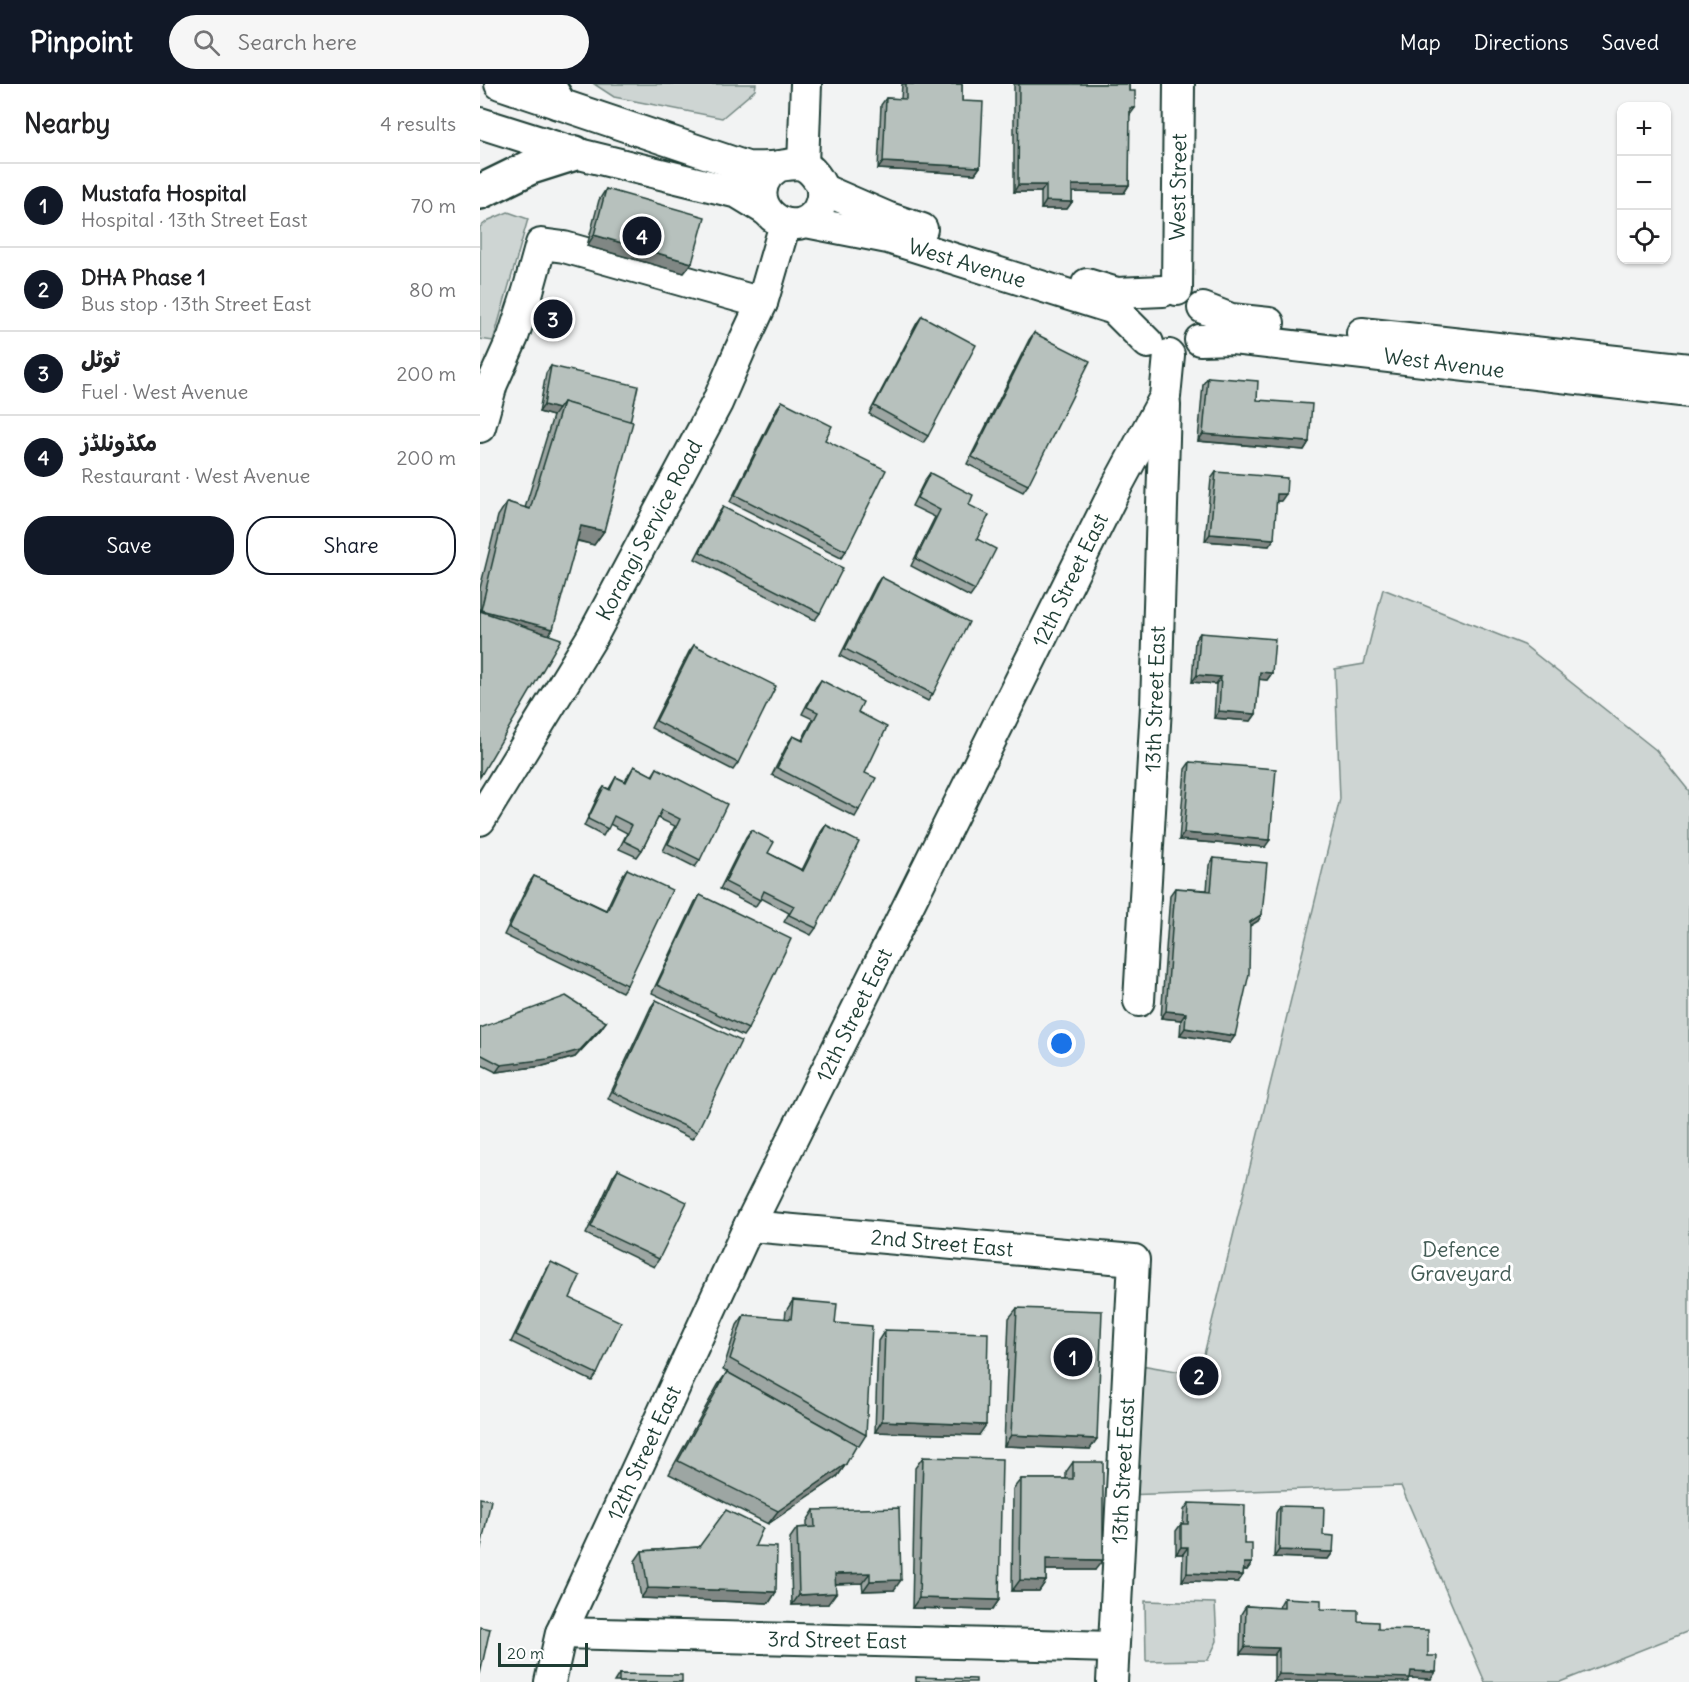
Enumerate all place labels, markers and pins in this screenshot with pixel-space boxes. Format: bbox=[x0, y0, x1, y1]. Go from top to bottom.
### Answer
pin: 4 bbox=[622, 214, 662, 258]
pin: 3 bbox=[534, 296, 572, 342]
pin: 1 bbox=[1054, 1334, 1092, 1380]
pin: 2 bbox=[1180, 1354, 1218, 1398]

